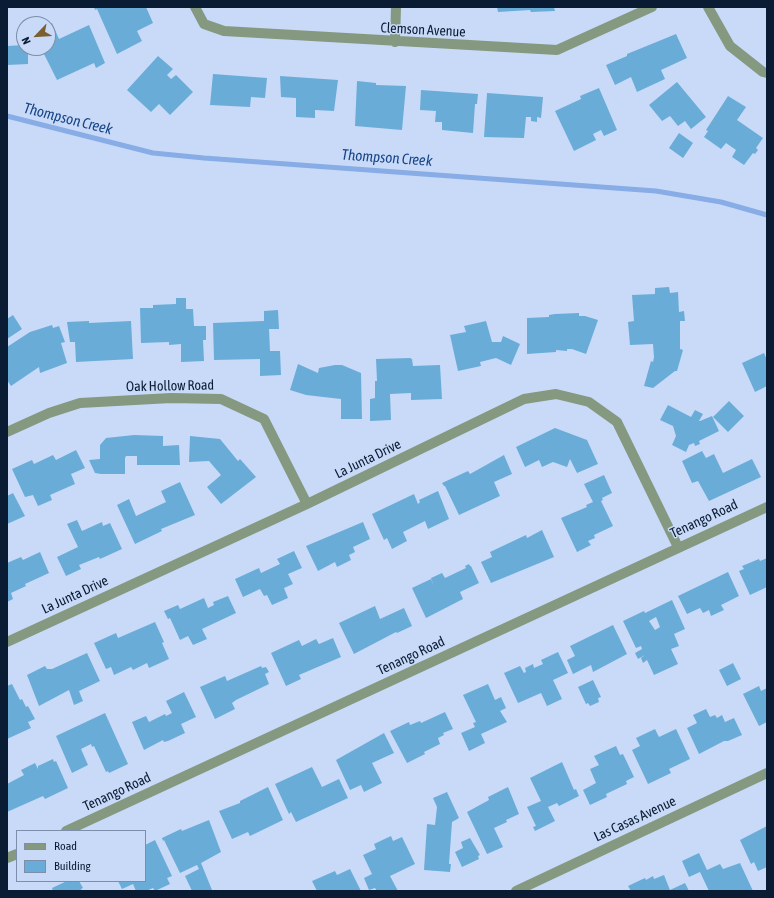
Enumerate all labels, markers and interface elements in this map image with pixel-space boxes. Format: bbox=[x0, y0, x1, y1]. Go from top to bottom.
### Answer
north arrow bbox=[16, 16, 56, 56]
street label: Clemson Avenue bbox=[380, 19, 466, 41]
text: N bbox=[19, 35, 33, 46]
water label: Thompson Creek bbox=[22, 99, 114, 139]
water label: Thompson Creek bbox=[341, 146, 433, 170]
street label: Oak Hollow Road bbox=[126, 377, 214, 395]
street label: La Junta Drive bbox=[332, 436, 404, 482]
street label: Tenango Road bbox=[667, 496, 741, 542]
street label: La Junta Drive bbox=[39, 572, 111, 618]
street label: Tenango Road bbox=[374, 633, 448, 679]
street label: Tenango Road bbox=[80, 769, 154, 815]
street label: Las Casas Avenue bbox=[591, 793, 679, 845]
legend bbox=[16, 830, 146, 882]
text: Road bbox=[54, 839, 77, 853]
text: Building bbox=[54, 859, 91, 873]

